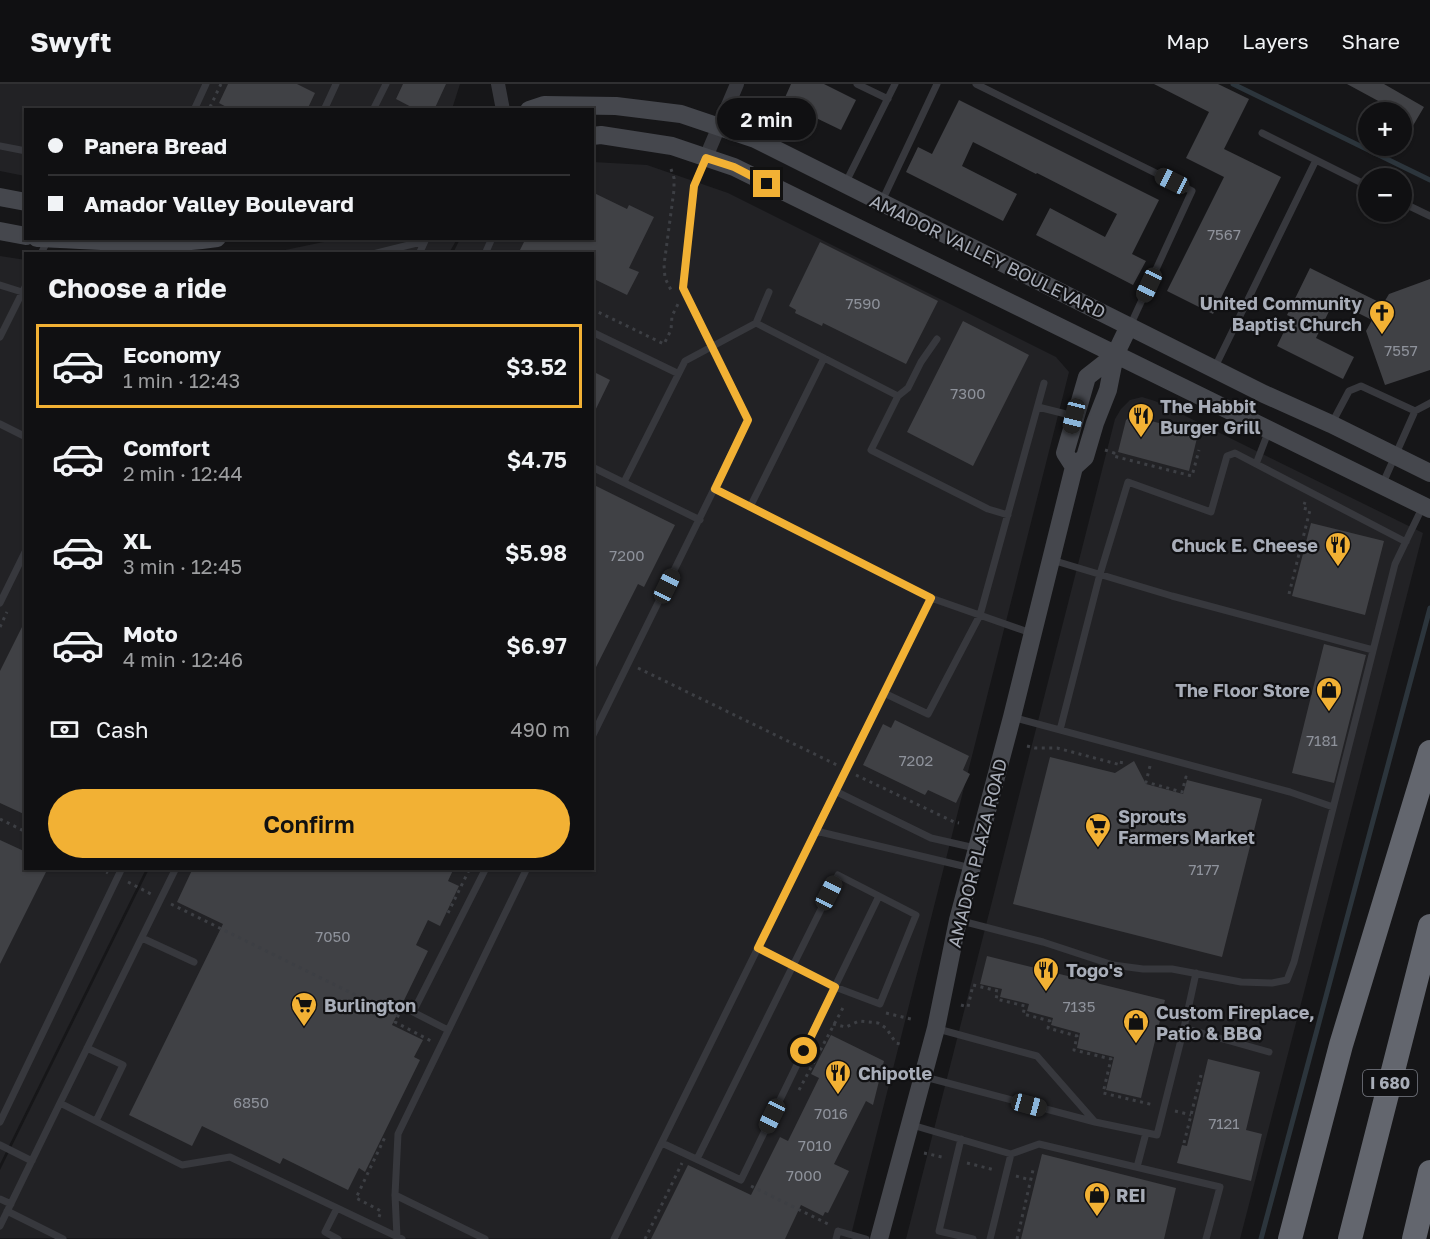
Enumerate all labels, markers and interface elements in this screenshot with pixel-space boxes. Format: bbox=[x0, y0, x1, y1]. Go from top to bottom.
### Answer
text: Swyft bbox=[30, 25, 111, 58]
text: Map bbox=[1166, 28, 1209, 54]
text: Layers bbox=[1242, 28, 1309, 54]
text: Share bbox=[1342, 28, 1400, 54]
callout: 2 min bbox=[718, 97, 816, 139]
map controls bbox=[1358, 102, 1412, 222]
button: + bbox=[1358, 102, 1412, 156]
text: 2 min bbox=[741, 107, 793, 131]
text: Panera Bread bbox=[84, 132, 227, 159]
car bbox=[1152, 165, 1192, 197]
button: − bbox=[1358, 168, 1412, 222]
route end bbox=[753, 170, 780, 197]
street label: AMADOR VALLEY BOULEVARD bbox=[866, 189, 1110, 323]
text: Amador Valley Boulevard bbox=[84, 190, 354, 217]
house number: 7567 bbox=[1207, 225, 1241, 243]
car bbox=[1133, 265, 1165, 305]
text: Choose a ride bbox=[48, 272, 227, 304]
place label: United Community Baptist Church bbox=[1200, 292, 1362, 335]
house number: 7590 bbox=[845, 294, 881, 312]
church icon: United Community Baptist Church bbox=[1367, 298, 1397, 336]
icon: car bbox=[51, 339, 105, 393]
text: Economy bbox=[123, 341, 221, 368]
house number: 7557 bbox=[1384, 341, 1418, 359]
text: $3.52 bbox=[506, 353, 567, 380]
text: 1 min · 12:43 bbox=[123, 368, 240, 392]
house number: 7300 bbox=[950, 384, 986, 402]
place label: The Habbit Burger Grill bbox=[1160, 395, 1261, 438]
car bbox=[1061, 396, 1087, 436]
restaurant icon: The Habbit Burger Grill bbox=[1126, 401, 1156, 439]
icon: car bbox=[51, 432, 105, 486]
text: Comfort bbox=[123, 434, 210, 461]
text: $4.75 bbox=[507, 446, 567, 473]
text: 2 min · 12:44 bbox=[123, 461, 243, 485]
icon: car bbox=[51, 525, 105, 579]
text: XL bbox=[123, 527, 151, 554]
restaurant icon: Chuck E. Cheese bbox=[1323, 530, 1353, 568]
place label: Chuck E. Cheese bbox=[1171, 534, 1318, 556]
text: $5.98 bbox=[505, 539, 567, 566]
house number: 7200 bbox=[609, 546, 645, 564]
text: 3 min · 12:45 bbox=[123, 554, 242, 578]
car bbox=[651, 566, 683, 606]
icon: car bbox=[51, 618, 105, 672]
text: Moto bbox=[123, 620, 178, 647]
text: $6.97 bbox=[506, 632, 567, 659]
text: 4 min · 12:46 bbox=[123, 647, 243, 671]
shop icon: The Floor Store bbox=[1314, 675, 1344, 713]
place label: The Floor Store bbox=[1175, 679, 1310, 701]
icon: cash bbox=[48, 713, 81, 746]
text: Cash bbox=[96, 716, 149, 743]
text: 490 m bbox=[511, 717, 570, 741]
house number: 7181 bbox=[1306, 731, 1338, 749]
house number: 7202 bbox=[899, 751, 933, 769]
street label: AMADOR PLAZA ROAD bbox=[943, 756, 1011, 950]
button: Confirm bbox=[48, 789, 570, 858]
place label: Sprouts Farmers Market bbox=[1118, 805, 1255, 848]
supermarket icon: Sprouts Farmers Market bbox=[1083, 811, 1113, 849]
house number: 7177 bbox=[1188, 860, 1220, 878]
car bbox=[813, 873, 845, 913]
house number: 7050 bbox=[315, 927, 351, 945]
restaurant icon: Togo's bbox=[1031, 955, 1061, 993]
place label: Togo's bbox=[1066, 959, 1123, 981]
supermarket icon: Burlington bbox=[289, 990, 319, 1028]
place label: Burlington bbox=[324, 994, 416, 1016]
house number: 7135 bbox=[1063, 997, 1095, 1015]
place label: Custom Fireplace, Patio & BBQ bbox=[1156, 1001, 1315, 1044]
shop icon: Custom Fireplace, Patio & BBQ bbox=[1121, 1007, 1151, 1045]
route start bbox=[790, 1037, 817, 1064]
restaurant icon: Chipotle bbox=[823, 1058, 853, 1096]
place label: Chipotle bbox=[858, 1062, 933, 1084]
road number: I 680 bbox=[1363, 1070, 1417, 1096]
car bbox=[1009, 1092, 1049, 1118]
house number: 6850 bbox=[233, 1093, 269, 1111]
car bbox=[756, 1096, 788, 1136]
house number: 7016 bbox=[814, 1104, 848, 1122]
house number: 7121 bbox=[1208, 1114, 1240, 1132]
house number: 7010 bbox=[798, 1136, 832, 1154]
house number: 7000 bbox=[786, 1166, 822, 1184]
shop icon: REI bbox=[1082, 1180, 1112, 1218]
place label: REI bbox=[1116, 1184, 1146, 1206]

